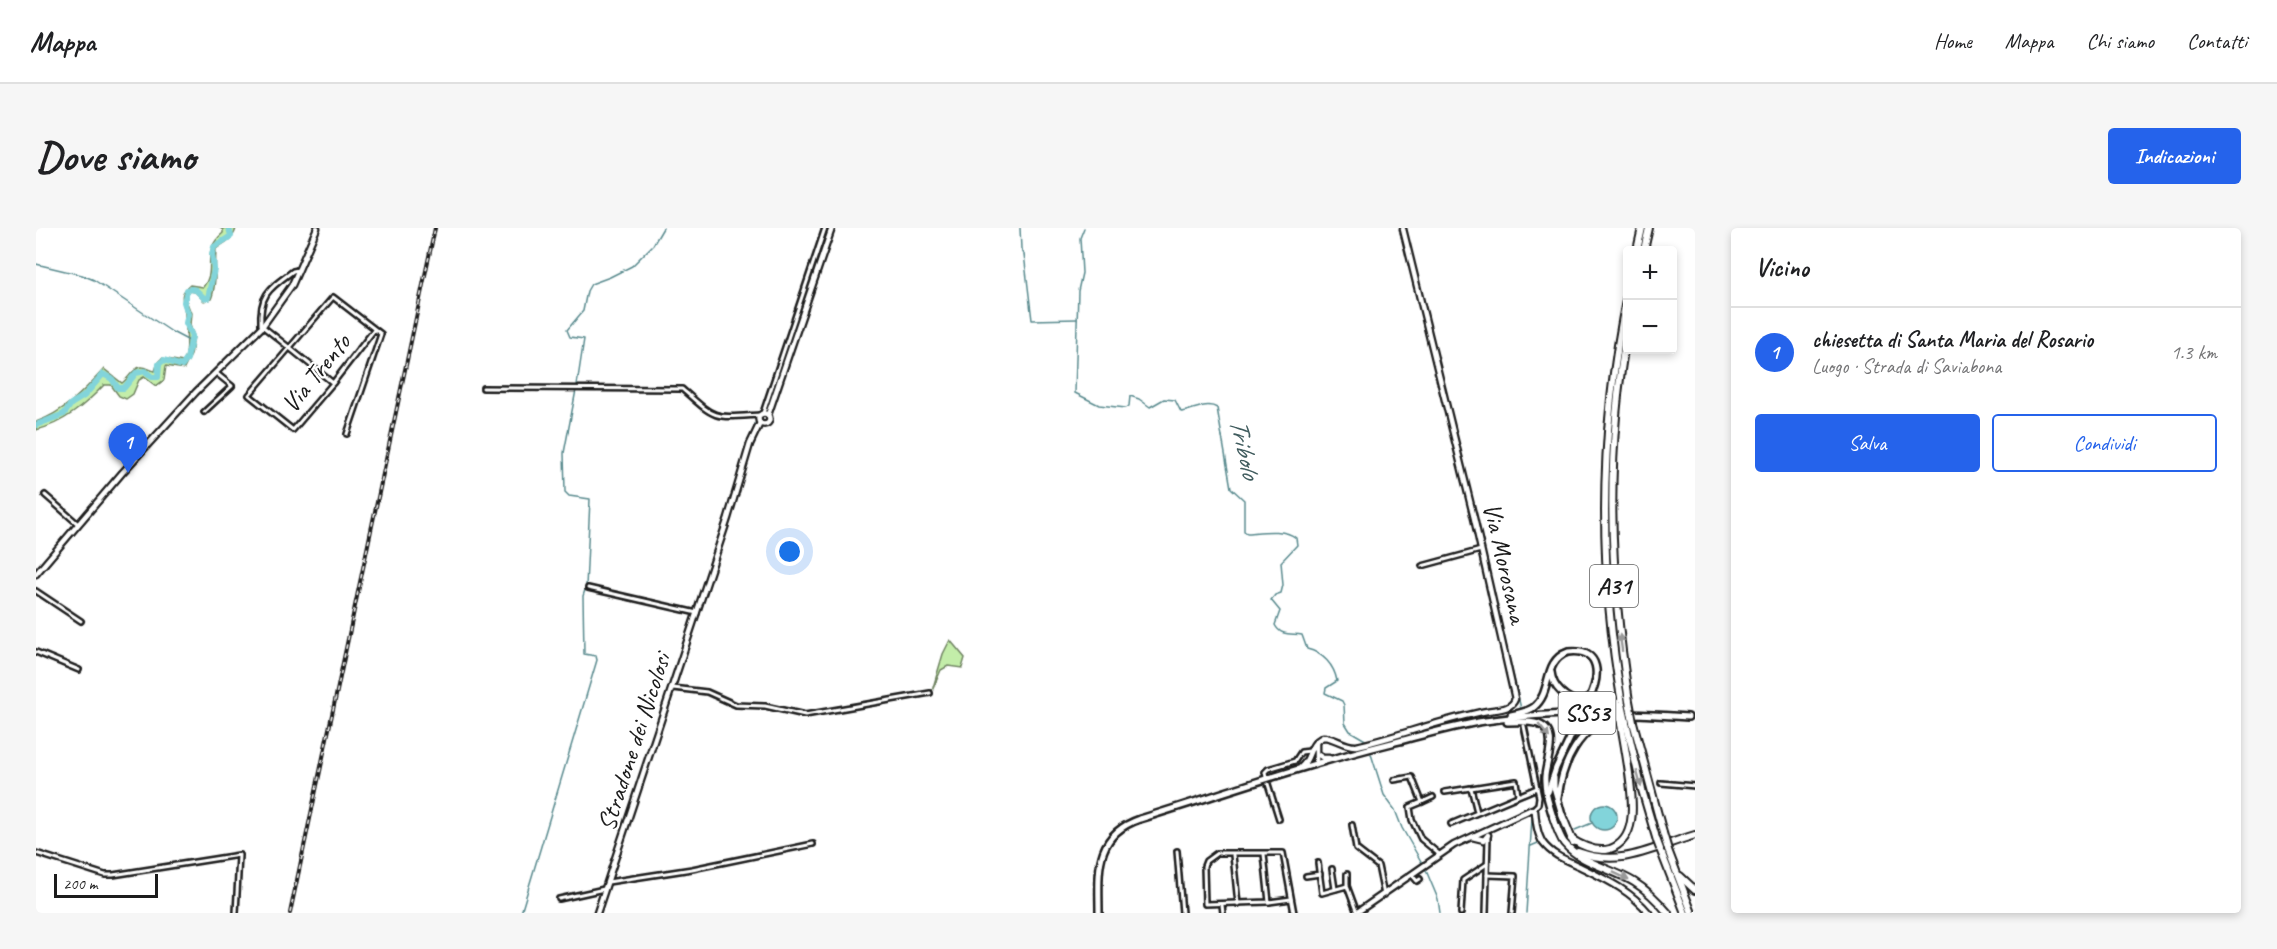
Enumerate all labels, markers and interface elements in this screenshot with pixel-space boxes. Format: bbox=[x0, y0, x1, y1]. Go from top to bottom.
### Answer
text: Mappa bbox=[30, 24, 96, 59]
text: Home bbox=[1934, 28, 1972, 54]
text: Mappa bbox=[2005, 28, 2053, 54]
text: Chi siamo bbox=[2086, 28, 2154, 54]
text: Contatti bbox=[2187, 28, 2247, 54]
button: Indicazioni bbox=[2108, 128, 2241, 184]
text: Dove siamo bbox=[36, 130, 195, 183]
map controls bbox=[1623, 246, 1677, 354]
button: + bbox=[1623, 246, 1677, 300]
text: Vicino bbox=[1755, 251, 1809, 284]
button: − bbox=[1623, 300, 1677, 354]
street label: Via Trento bbox=[274, 325, 359, 419]
text: chiesetta di Santa Maria del Rosario bbox=[1812, 326, 2093, 354]
text: 1 bbox=[1770, 340, 1779, 365]
text: 1.3 km bbox=[2171, 340, 2217, 365]
text: Luogo · Strada di Saviabona bbox=[1812, 354, 2001, 379]
button: Salva bbox=[1755, 414, 1980, 472]
button: Condividi bbox=[1992, 414, 2217, 472]
water label: Tribolo bbox=[1222, 415, 1269, 485]
pin: 1 bbox=[108, 424, 148, 473]
street label: Via Morosana bbox=[1475, 500, 1535, 629]
your location bbox=[775, 537, 804, 566]
road number: A31 bbox=[1590, 565, 1638, 607]
one-way arrow bbox=[1616, 633, 1625, 652]
street label: Stradone dei Nicolosi bbox=[590, 646, 679, 835]
road number: SS53 bbox=[1558, 692, 1616, 734]
one-way arrow bbox=[1538, 723, 1550, 739]
one-way arrow bbox=[1635, 770, 1645, 788]
scale bar bbox=[54, 871, 158, 898]
one-way arrow bbox=[1612, 871, 1629, 880]
text: 200 m bbox=[63, 874, 97, 894]

